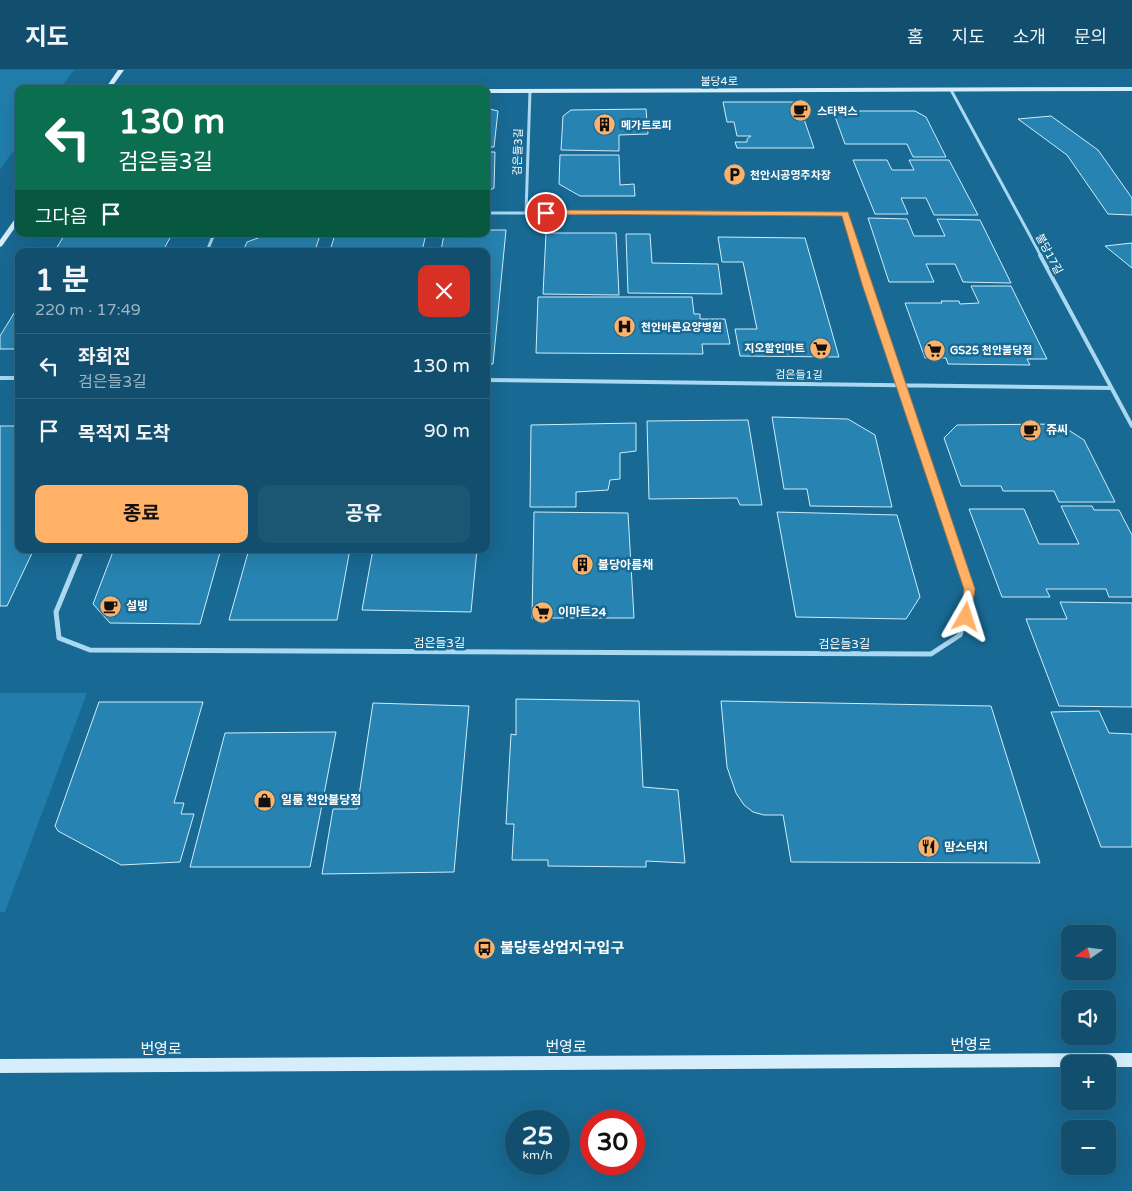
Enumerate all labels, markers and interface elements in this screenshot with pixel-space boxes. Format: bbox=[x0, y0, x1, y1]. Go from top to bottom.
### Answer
text: 지도 bbox=[25, 23, 69, 52]
text: 홈 bbox=[907, 26, 924, 48]
text: 지도 bbox=[952, 26, 985, 48]
text: 소개 bbox=[1013, 26, 1046, 48]
text: 문의 bbox=[1074, 26, 1107, 48]
street label: 불당4로 bbox=[700, 75, 738, 88]
cafe icon: 스타벅스 bbox=[789, 99, 813, 123]
text: 130 m bbox=[118, 101, 225, 143]
icon: left bbox=[35, 105, 100, 170]
place label: 스타벅스 bbox=[817, 105, 857, 118]
building icon: 메가트로피 bbox=[593, 113, 617, 137]
place label: 메가트로피 bbox=[621, 119, 672, 132]
street label: 검은들3길 bbox=[511, 128, 525, 176]
text: 검은들3길 bbox=[118, 149, 213, 175]
parking icon: 천안시공영주차장 bbox=[722, 163, 746, 187]
place label: 천안시공영주차장 bbox=[750, 169, 831, 182]
pin bbox=[525, 192, 567, 234]
icon: arrive bbox=[532, 199, 560, 227]
icon: arrive bbox=[97, 200, 125, 228]
text: 그다음 bbox=[35, 206, 87, 228]
street label: 불당17길 bbox=[1033, 231, 1065, 277]
text: 1 분 bbox=[35, 262, 89, 299]
button: close bbox=[418, 265, 470, 317]
text: 220 m · 17:49 bbox=[35, 300, 141, 320]
hospital icon: 천안바른요양병원 bbox=[613, 315, 637, 339]
place label: 천안바른요양병원 bbox=[641, 321, 722, 334]
supermarket icon: 지오할인마트 bbox=[809, 336, 833, 360]
supermarket icon: GS25 천안불당점 bbox=[922, 338, 946, 362]
place label: 지오할인마트 bbox=[744, 342, 805, 355]
place label: GS25 천안불당점 bbox=[950, 344, 1032, 357]
text: 좌회전 bbox=[78, 346, 130, 368]
icon: left bbox=[35, 352, 63, 380]
text: 130 m bbox=[412, 355, 470, 377]
street label: 검은들1길 bbox=[775, 368, 823, 382]
text: 검은들3길 bbox=[78, 372, 147, 392]
icon: arrive bbox=[35, 417, 63, 445]
cafe icon: 쥬씨 bbox=[1018, 418, 1042, 442]
text: 90 m bbox=[424, 420, 470, 442]
text: 목적지 도착 bbox=[78, 423, 170, 445]
place label: 쥬씨 bbox=[1046, 423, 1068, 437]
button: 종료 bbox=[35, 485, 248, 543]
button: 공유 bbox=[258, 485, 470, 543]
building icon: 불당아름채 bbox=[570, 553, 594, 577]
place label: 불당아름채 bbox=[598, 558, 653, 572]
position arrow bbox=[939, 590, 991, 642]
cafe icon: 설빙 bbox=[98, 594, 122, 618]
place label: 설빙 bbox=[126, 599, 148, 613]
supermarket icon: 이마트24 bbox=[530, 600, 554, 624]
place label: 이마트24 bbox=[558, 605, 607, 619]
street label: 검은들3길 bbox=[413, 636, 465, 650]
street label: 검은들3길 bbox=[818, 637, 870, 651]
shop icon: 일룸 천안불당점 bbox=[253, 788, 277, 812]
place label: 일룸 천안불당점 bbox=[281, 793, 361, 807]
restaurant icon: 맘스터치 bbox=[916, 835, 940, 859]
place label: 맘스터치 bbox=[944, 840, 988, 854]
north arrow bbox=[1061, 925, 1116, 980]
map controls bbox=[1061, 925, 1116, 1175]
bus stop icon: 불당동상업지구입구 bbox=[472, 936, 496, 960]
place label: 불당동상업지구입구 bbox=[500, 939, 624, 957]
button: sound bbox=[1061, 990, 1116, 1045]
street label: 번영로 bbox=[950, 1036, 992, 1054]
street label: 번영로 bbox=[545, 1038, 587, 1056]
street label: 번영로 bbox=[140, 1040, 182, 1058]
button: + bbox=[1061, 1055, 1116, 1110]
speed limit sign: 30 bbox=[580, 1110, 645, 1175]
button: − bbox=[1061, 1120, 1116, 1175]
text: 25 bbox=[522, 1121, 553, 1151]
text: km/h bbox=[522, 1148, 553, 1162]

